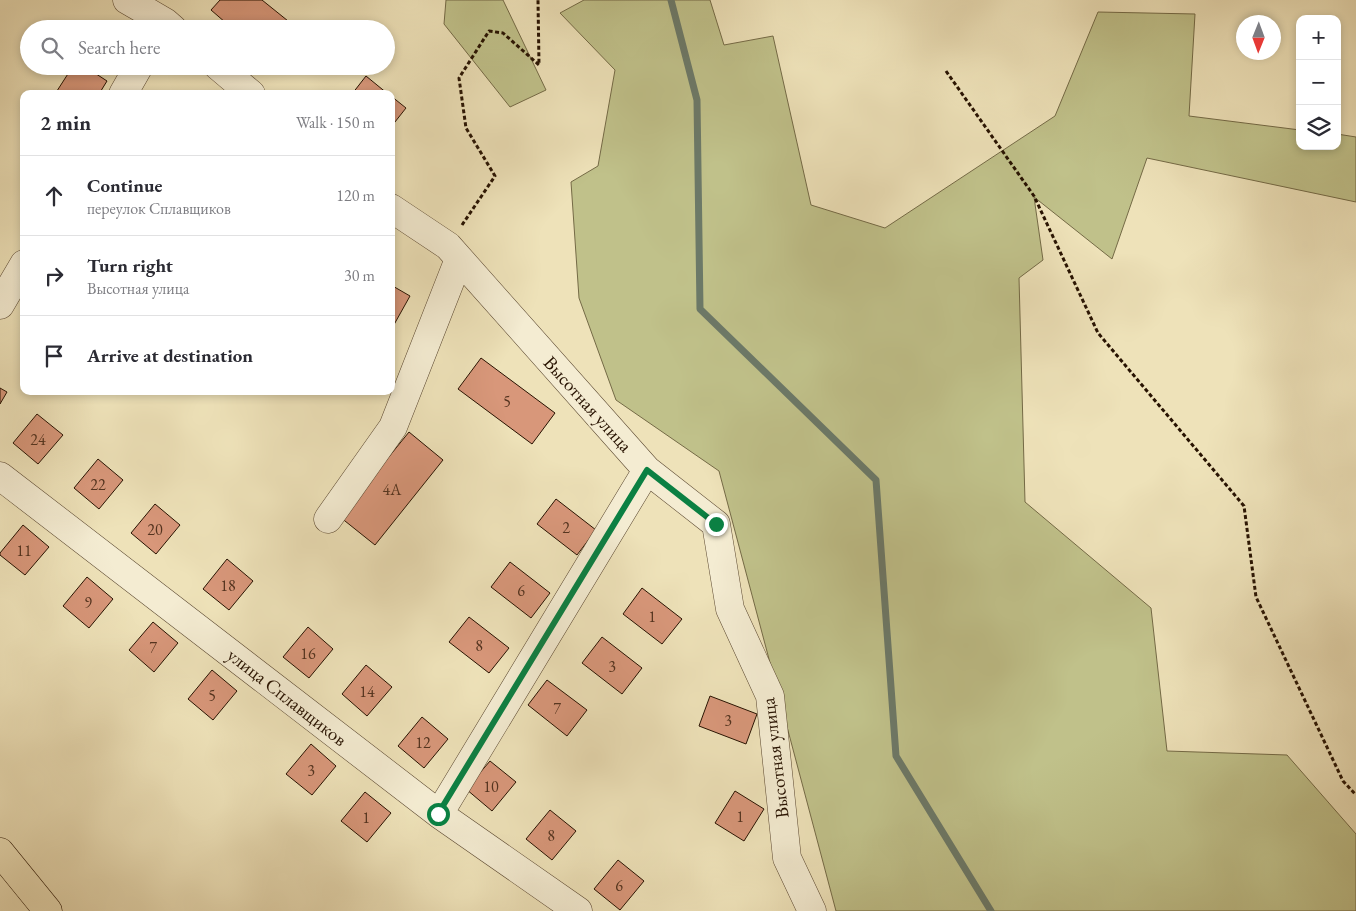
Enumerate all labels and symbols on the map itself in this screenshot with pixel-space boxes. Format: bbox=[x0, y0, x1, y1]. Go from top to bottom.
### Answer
north arrow bbox=[1236, 15, 1281, 60]
street label: Высотная улица bbox=[538, 351, 638, 458]
house number: 5 bbox=[503, 391, 511, 412]
house number: 24 bbox=[30, 429, 46, 450]
house number: 22 bbox=[90, 474, 106, 495]
house number: 4А bbox=[383, 479, 402, 500]
route end bbox=[705, 513, 728, 536]
house number: 2 bbox=[562, 517, 570, 538]
house number: 20 bbox=[147, 519, 163, 540]
house number: 11 bbox=[16, 540, 32, 561]
house number: 18 bbox=[220, 575, 236, 596]
house number: 6 bbox=[517, 580, 525, 601]
house number: 9 bbox=[84, 592, 92, 613]
house number: 1 bbox=[648, 606, 656, 627]
house number: 8 bbox=[475, 635, 483, 656]
house number: 7 bbox=[149, 637, 157, 658]
street label: улица Сплавщиков bbox=[222, 642, 352, 752]
house number: 16 bbox=[300, 643, 316, 664]
house number: 3 bbox=[608, 656, 616, 677]
house number: 14 bbox=[359, 681, 375, 702]
house number: 5 bbox=[208, 685, 216, 706]
street label: Высотная улица bbox=[755, 696, 795, 820]
house number: 7 bbox=[553, 698, 561, 719]
house number: 3 bbox=[724, 710, 732, 731]
house number: 12 bbox=[415, 732, 431, 753]
house number: 3 bbox=[307, 760, 315, 781]
house number: 10 bbox=[483, 776, 499, 797]
route start bbox=[427, 803, 450, 826]
house number: 1 bbox=[736, 806, 744, 827]
house number: 1 bbox=[362, 807, 370, 828]
house number: 8 bbox=[547, 825, 555, 846]
house number: 6 bbox=[615, 875, 623, 896]

